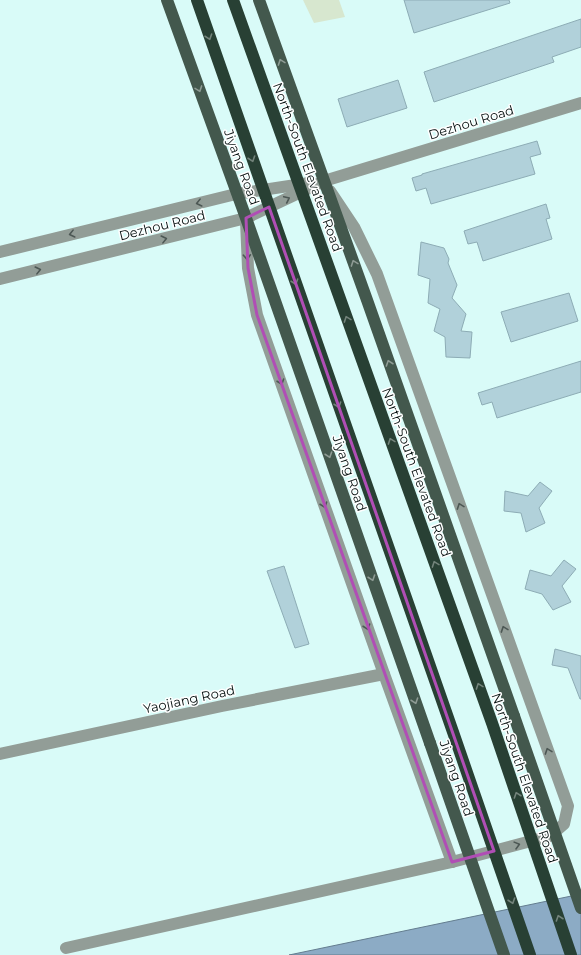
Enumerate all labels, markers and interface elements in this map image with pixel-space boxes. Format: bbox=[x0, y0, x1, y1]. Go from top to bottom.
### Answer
one-way arrow bbox=[205, 33, 213, 40]
one-way arrow bbox=[278, 58, 286, 65]
street label: North-South Elevated Road bbox=[270, 80, 346, 254]
one-way arrow bbox=[195, 86, 203, 93]
street label: Dezhou Road bbox=[426, 101, 516, 143]
street label: Jiyang Road bbox=[221, 126, 263, 207]
one-way arrow bbox=[248, 156, 256, 163]
one-way arrow bbox=[283, 196, 290, 204]
one-way arrow bbox=[195, 198, 202, 207]
street label: Dezhou Road bbox=[117, 207, 207, 243]
one-way arrow bbox=[69, 230, 76, 238]
one-way arrow bbox=[160, 235, 167, 244]
one-way arrow bbox=[243, 254, 252, 260]
one-way arrow bbox=[350, 260, 358, 267]
one-way arrow bbox=[35, 266, 41, 274]
one-way arrow bbox=[291, 279, 299, 286]
one-way arrow bbox=[344, 316, 352, 323]
one-way arrow bbox=[386, 359, 394, 366]
one-way arrow bbox=[276, 379, 284, 386]
street label: North-South Elevated Road bbox=[379, 385, 455, 559]
one-way arrow bbox=[334, 401, 342, 408]
street label: Jiyang Road bbox=[329, 432, 371, 513]
one-way arrow bbox=[387, 438, 396, 445]
one-way arrow bbox=[324, 452, 332, 459]
one-way arrow bbox=[319, 501, 328, 508]
one-way arrow bbox=[456, 503, 465, 510]
one-way arrow bbox=[431, 560, 440, 567]
one-way arrow bbox=[367, 574, 375, 581]
one-way arrow bbox=[363, 624, 371, 631]
one-way arrow bbox=[500, 625, 509, 632]
street label: Yaojiang Road bbox=[142, 682, 236, 716]
one-way arrow bbox=[475, 683, 483, 690]
street label: North-South Elevated Road bbox=[488, 691, 562, 865]
one-way arrow bbox=[410, 697, 419, 704]
street label: Jiyang Road bbox=[436, 737, 478, 818]
one-way arrow bbox=[544, 748, 553, 755]
one-way arrow bbox=[513, 792, 521, 799]
one-way arrow bbox=[513, 841, 520, 850]
one-way arrow bbox=[507, 898, 515, 905]
one-way arrow bbox=[555, 915, 563, 922]

